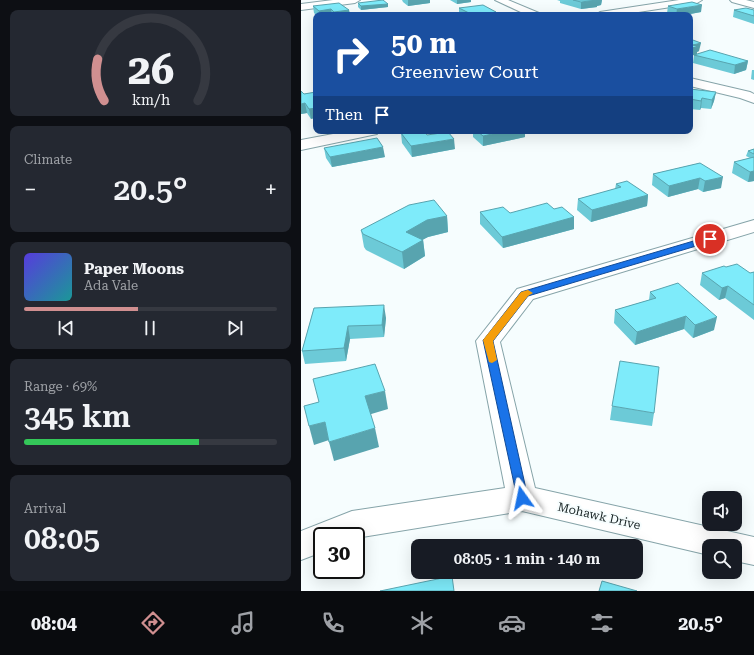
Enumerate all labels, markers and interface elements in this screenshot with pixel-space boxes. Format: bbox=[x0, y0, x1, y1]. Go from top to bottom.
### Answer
text: 50 m bbox=[391, 27, 456, 60]
icon: right bbox=[325, 28, 377, 80]
text: 26 bbox=[127, 45, 174, 94]
text: Greenview Court bbox=[391, 61, 539, 82]
text: km/h bbox=[131, 92, 170, 108]
icon: arrive bbox=[371, 104, 393, 126]
text: Then bbox=[325, 106, 363, 124]
text: Climate bbox=[24, 152, 72, 167]
text: 20.5° bbox=[113, 172, 188, 207]
text: − bbox=[24, 177, 36, 202]
text: + bbox=[265, 177, 277, 202]
pin bbox=[693, 222, 727, 256]
icon: arrive bbox=[699, 228, 721, 250]
text: Paper Moons bbox=[84, 260, 184, 278]
text: Ada Vale bbox=[84, 278, 138, 293]
icon: previous bbox=[55, 317, 77, 339]
icon: pause bbox=[139, 317, 161, 339]
icon: next bbox=[224, 317, 246, 339]
text: Range · 69% bbox=[24, 379, 97, 394]
text: 345 km bbox=[24, 399, 131, 434]
position arrow bbox=[501, 477, 543, 519]
map controls bbox=[702, 491, 742, 579]
button: sound bbox=[702, 491, 742, 531]
street label: Mohawk Drive bbox=[556, 500, 642, 532]
text: Arrival bbox=[24, 501, 66, 516]
text: 08:05 bbox=[24, 521, 100, 556]
speed limit sign: 30 bbox=[313, 527, 365, 579]
button: search bbox=[702, 539, 742, 579]
text: 08:05 · 1 min · 140 m bbox=[454, 550, 600, 568]
icon: directions bbox=[139, 609, 167, 637]
icon: music bbox=[229, 609, 257, 637]
icon: phone bbox=[319, 609, 347, 637]
icon: climate bbox=[408, 609, 436, 637]
icon: car bbox=[498, 609, 526, 637]
icon: filters bbox=[588, 609, 616, 637]
text: 08:04 bbox=[31, 613, 77, 634]
text: 20.5° bbox=[678, 613, 723, 634]

